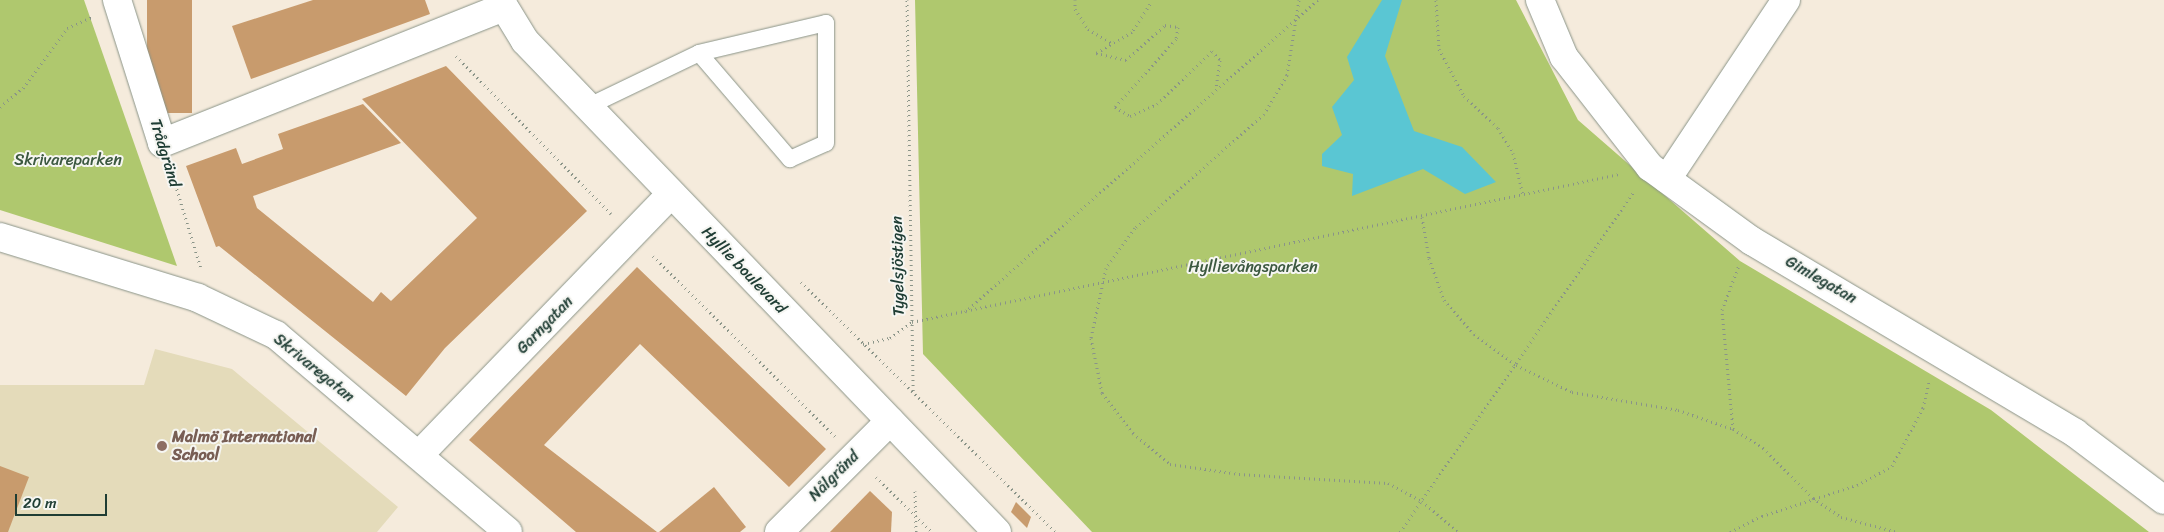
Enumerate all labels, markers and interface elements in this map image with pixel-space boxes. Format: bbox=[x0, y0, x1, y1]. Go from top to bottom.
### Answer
street label: Trådgränd bbox=[146, 117, 184, 189]
park label: Skrivareparken bbox=[14, 150, 122, 170]
street label: Tygelsjöstigen bbox=[888, 216, 908, 316]
street label: Hyllie boulevard bbox=[698, 222, 790, 318]
street label: Gimlegatan bbox=[1782, 252, 1860, 308]
park label: Hyllievångsparken bbox=[1188, 257, 1318, 277]
street label: Garngatan bbox=[513, 292, 577, 358]
street label: Skrivaregatan bbox=[270, 330, 358, 406]
place label: Malmö International School bbox=[172, 427, 316, 465]
marker: Malmö International School bbox=[156, 440, 168, 452]
street label: Nålgränd bbox=[805, 447, 863, 505]
scale bar bbox=[18, 484, 110, 516]
text: 20 m bbox=[23, 490, 57, 516]

